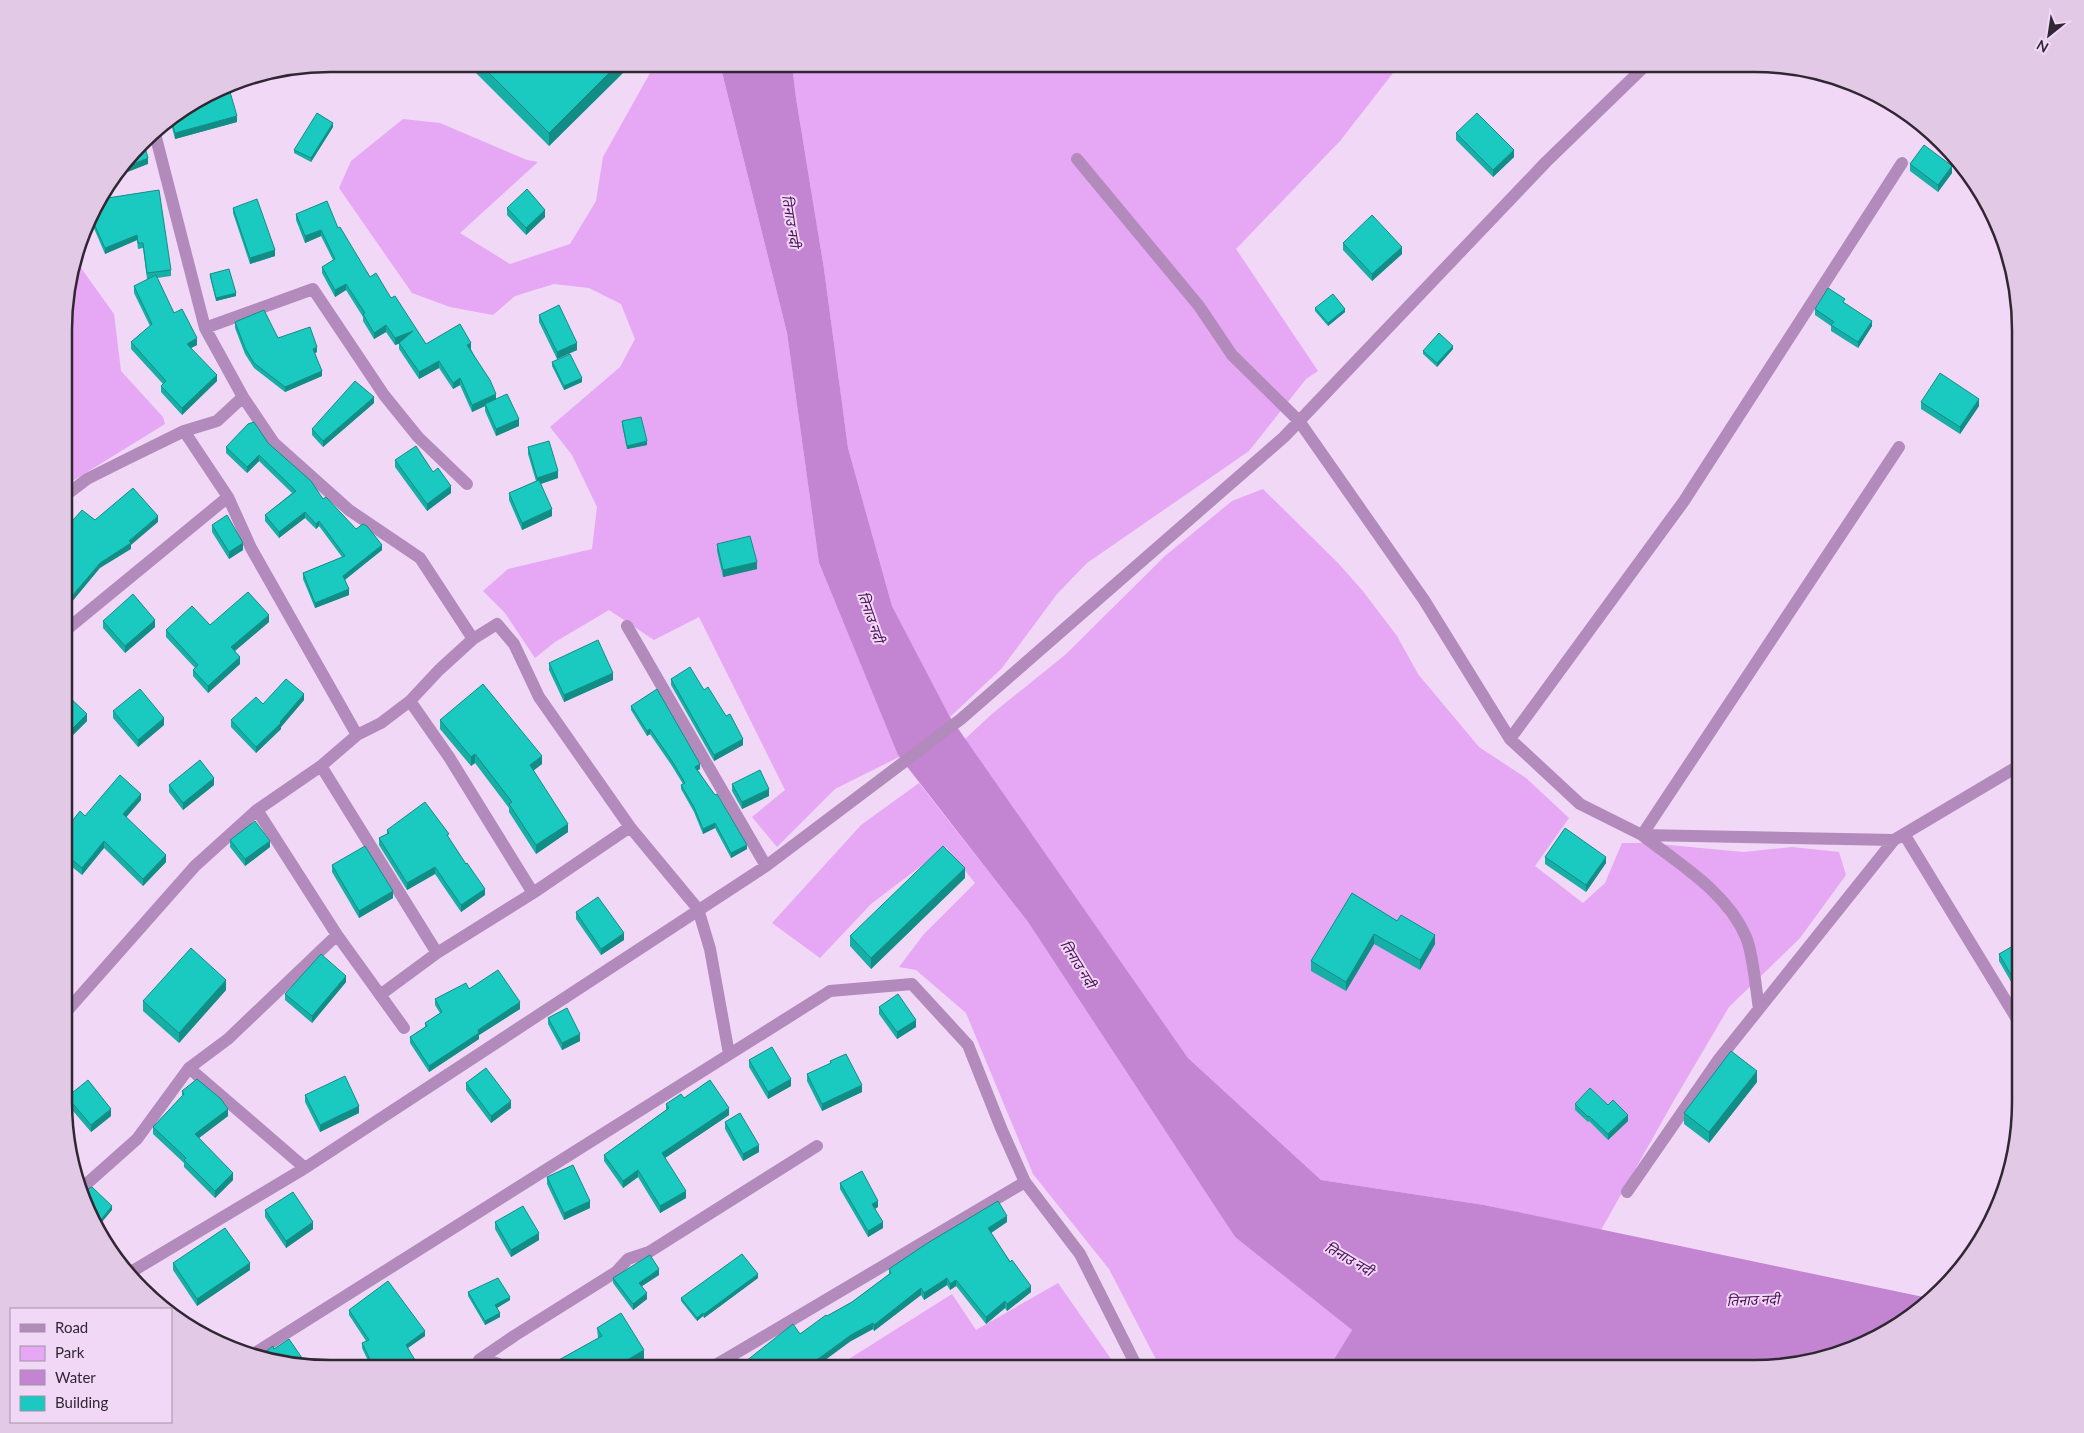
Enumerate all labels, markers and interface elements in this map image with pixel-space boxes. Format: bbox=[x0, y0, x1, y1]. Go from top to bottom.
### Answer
north arrow bbox=[2024, 10, 2074, 60]
text: N bbox=[2033, 37, 2051, 57]
water label: तिनाउ नदी bbox=[779, 194, 805, 252]
water label: तिनाउ नदी bbox=[855, 589, 889, 648]
water label: तिनाउ नदी bbox=[1057, 937, 1101, 993]
water label: तिनाउ नदी bbox=[1322, 1238, 1379, 1281]
water label: तिनाउ नदी bbox=[1726, 1290, 1783, 1309]
legend bbox=[10, 1308, 172, 1423]
text: Road bbox=[55, 1318, 88, 1336]
text: Park bbox=[55, 1343, 85, 1361]
text: Water bbox=[55, 1368, 96, 1386]
text: Building bbox=[55, 1393, 108, 1411]

